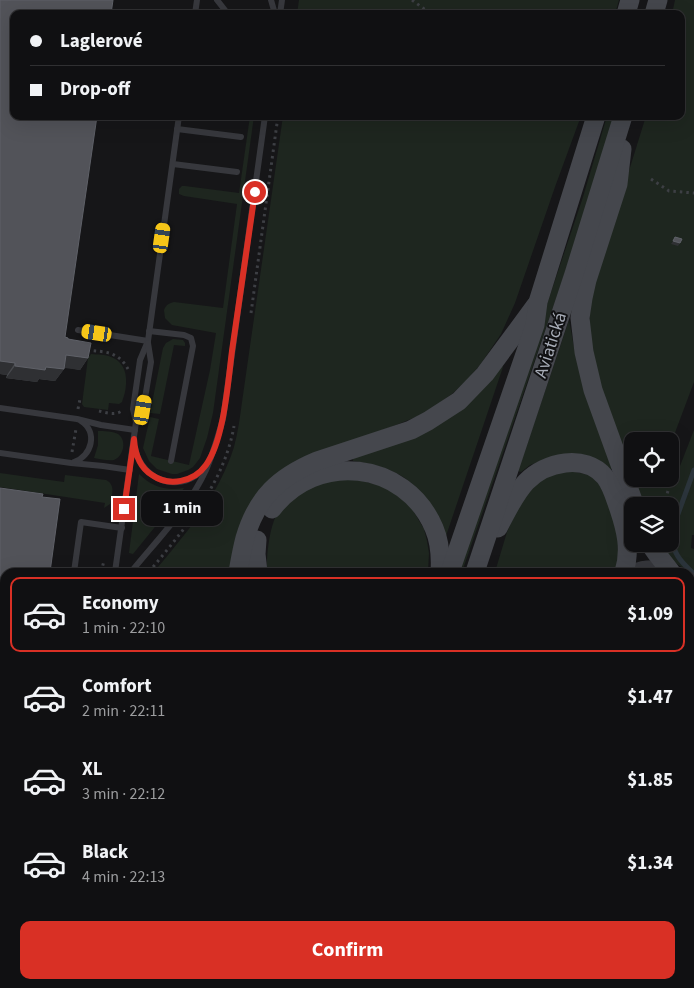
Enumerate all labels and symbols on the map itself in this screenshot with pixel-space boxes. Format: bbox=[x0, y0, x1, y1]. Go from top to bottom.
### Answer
route start bbox=[244, 181, 266, 203]
car bbox=[152, 222, 171, 254]
street label: Aviatická bbox=[528, 309, 573, 381]
car bbox=[81, 323, 112, 343]
car bbox=[133, 394, 152, 426]
callout: 1 min bbox=[142, 492, 224, 526]
route end bbox=[113, 498, 135, 520]

